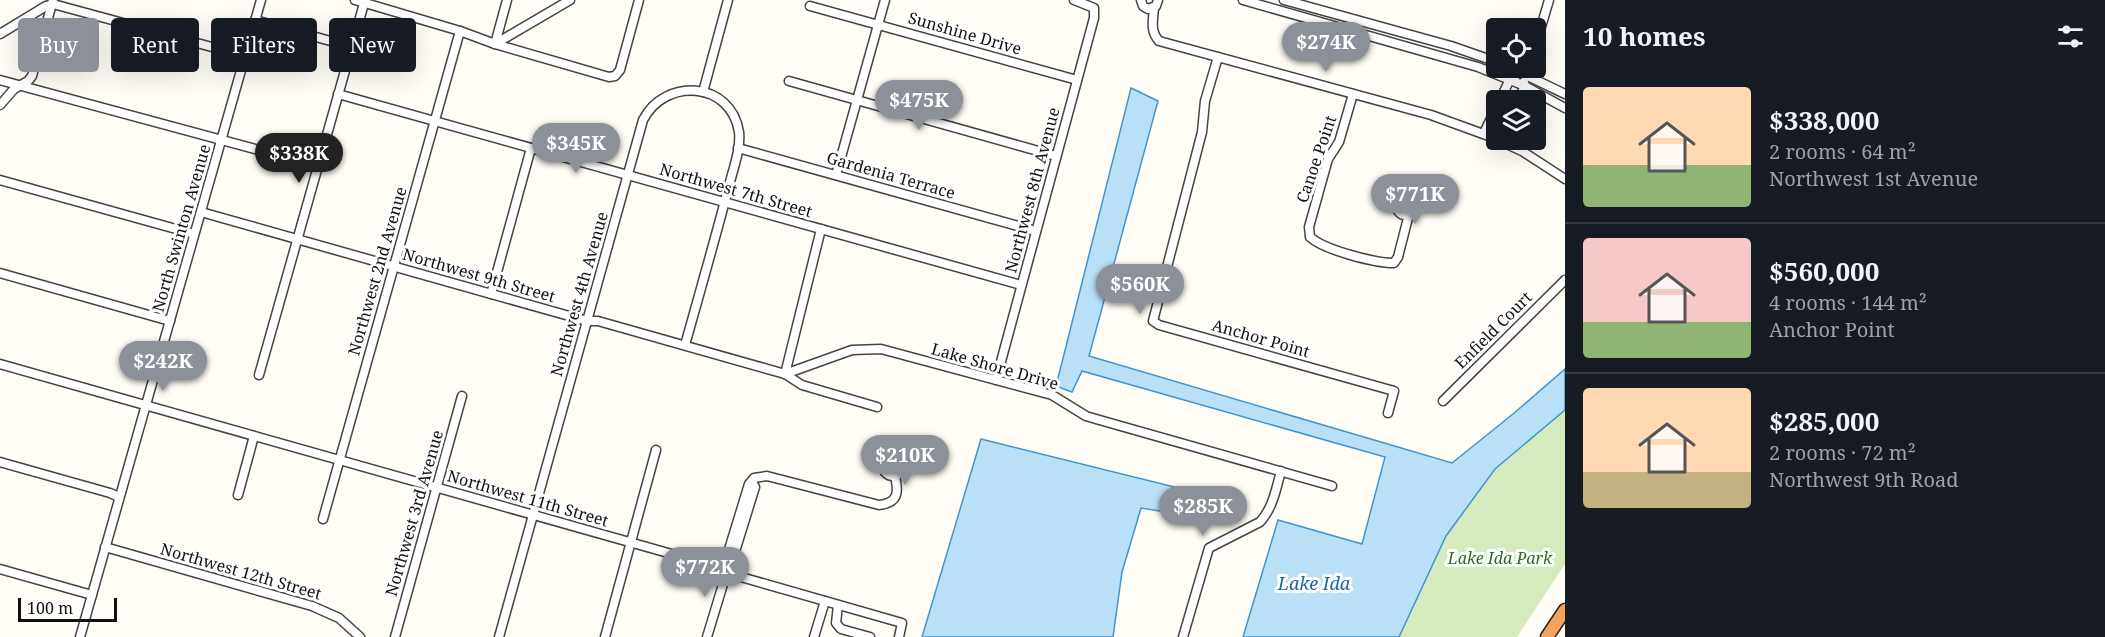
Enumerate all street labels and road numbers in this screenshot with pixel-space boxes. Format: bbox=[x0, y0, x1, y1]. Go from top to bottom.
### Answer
street label: Sunshine Drive bbox=[906, 6, 1024, 60]
street label: Northwest 8th Avenue bbox=[999, 105, 1065, 275]
street label: Canoe Point bbox=[1291, 112, 1341, 206]
street label: North Swinton Avenue bbox=[147, 142, 215, 314]
street label: Gardenia Terrace bbox=[824, 146, 958, 204]
street label: Northwest 7th Street bbox=[657, 158, 815, 222]
street label: Northwest 2nd Avenue bbox=[342, 184, 412, 358]
street label: Northwest 4th Avenue bbox=[545, 209, 613, 379]
street label: Northwest 9th Street bbox=[400, 243, 558, 307]
street label: Enfield Court bbox=[1450, 286, 1537, 373]
street label: Anchor Point bbox=[1210, 314, 1313, 363]
street label: Lake Shore Drive bbox=[929, 337, 1061, 395]
street label: Northwest 3rd Avenue bbox=[380, 427, 448, 599]
street label: Northwest 11th Street bbox=[445, 464, 611, 532]
street label: Northwest 12th Street bbox=[158, 537, 324, 605]

